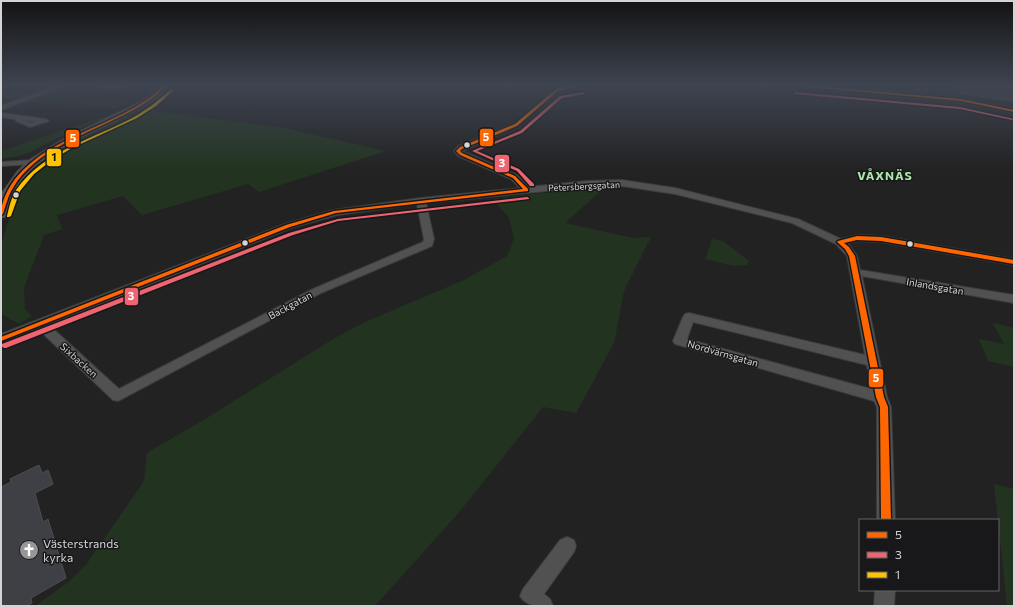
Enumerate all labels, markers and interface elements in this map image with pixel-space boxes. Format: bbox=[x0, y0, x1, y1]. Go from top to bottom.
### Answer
line badge: 5 bbox=[479, 128, 494, 147]
line badge: 5 bbox=[65, 129, 80, 148]
text: 5 bbox=[483, 130, 489, 143]
text: 5 bbox=[70, 131, 76, 144]
unlabelled marker bbox=[462, 140, 472, 150]
line badge: 1 bbox=[46, 148, 62, 167]
text: 1 bbox=[52, 150, 57, 163]
line badge: 3 bbox=[494, 154, 510, 173]
text: 3 bbox=[499, 156, 505, 169]
district label: VÅXNÄS bbox=[857, 168, 913, 182]
street label: Petersbergsgatan bbox=[548, 179, 620, 193]
unlabelled marker bbox=[11, 190, 21, 200]
unlabelled marker bbox=[240, 238, 250, 248]
unlabelled marker bbox=[905, 239, 915, 249]
street label: Inlandsgatan bbox=[905, 275, 965, 297]
line badge: 3 bbox=[124, 287, 139, 306]
text: 3 bbox=[128, 289, 134, 302]
street label: Backgatan bbox=[266, 289, 314, 321]
street label: Nordvärnsgatan bbox=[686, 337, 760, 369]
street label: Sixbacken bbox=[58, 340, 100, 380]
line badge: 5 bbox=[868, 368, 884, 388]
text: 5 bbox=[873, 371, 879, 384]
legend bbox=[859, 519, 999, 591]
text: 5 bbox=[895, 527, 902, 541]
place label: Västerstrands kyrka bbox=[43, 536, 119, 564]
church icon: Västerstrands kyrka bbox=[18, 539, 40, 561]
text: 3 bbox=[895, 547, 902, 561]
text: 1 bbox=[895, 567, 900, 581]

